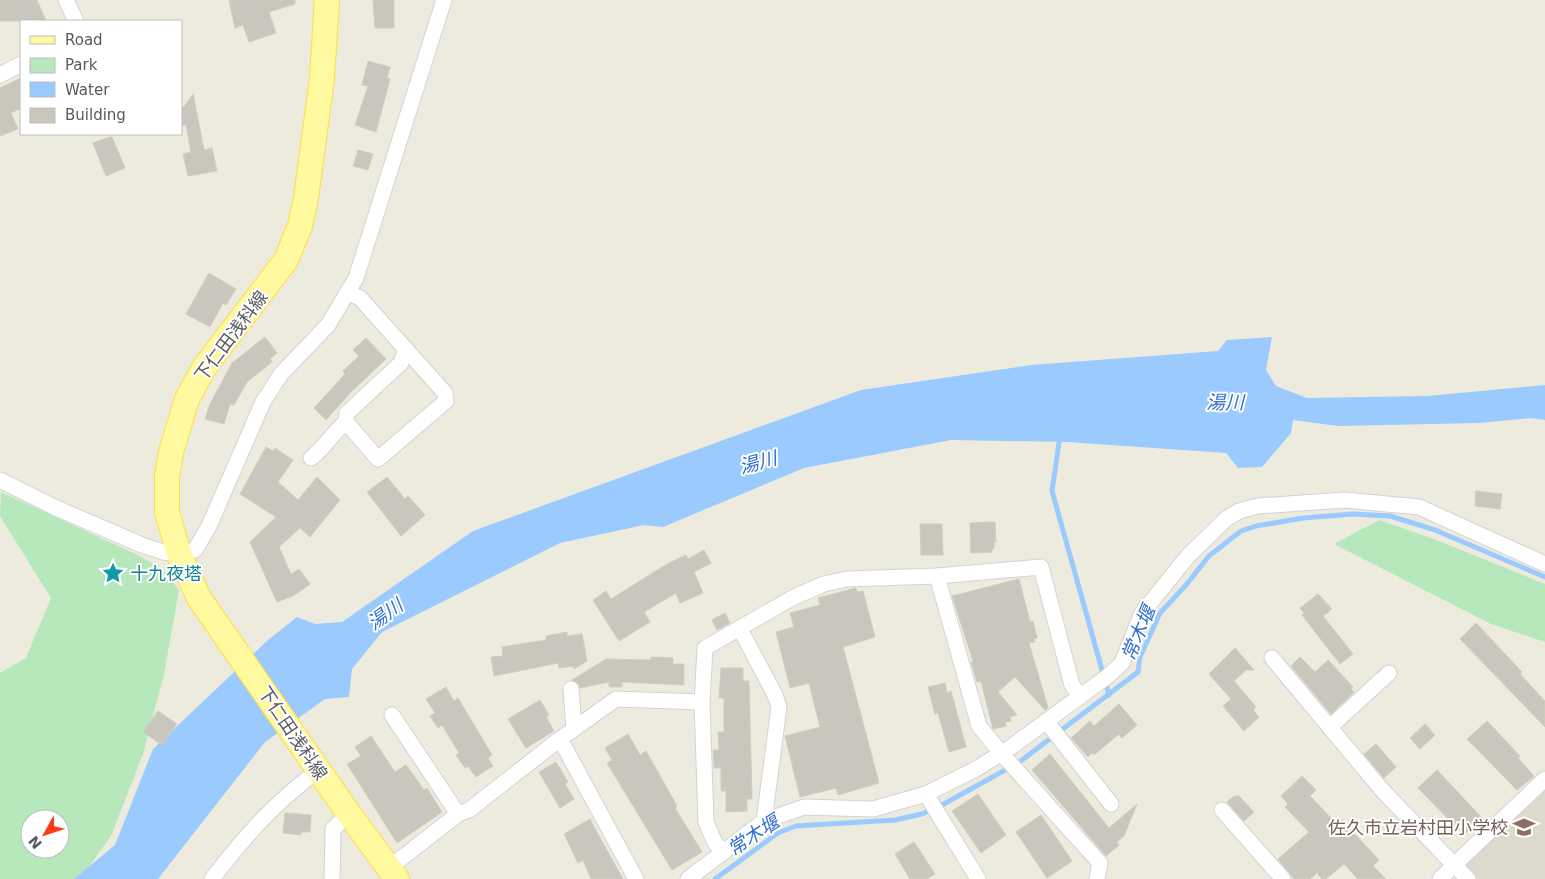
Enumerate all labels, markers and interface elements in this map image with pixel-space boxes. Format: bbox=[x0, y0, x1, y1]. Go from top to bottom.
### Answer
legend bbox=[20, 20, 182, 135]
text: Road bbox=[65, 31, 103, 49]
text: Park bbox=[65, 56, 98, 74]
text: Water bbox=[65, 81, 110, 99]
text: Building bbox=[65, 106, 126, 124]
street label: 下仁田浅科線 bbox=[190, 287, 272, 385]
water label: 湯川 bbox=[1206, 391, 1246, 413]
water label: 湯川 bbox=[737, 446, 781, 478]
place icon: 十九夜塔 bbox=[100, 560, 126, 586]
place label: 十九夜塔 bbox=[130, 563, 202, 584]
water label: 湯川 bbox=[363, 593, 408, 634]
water label: 常木堰 bbox=[1117, 600, 1160, 664]
street label: 下仁田浅科線 bbox=[254, 682, 332, 784]
north arrow bbox=[20, 809, 70, 859]
water label: 常木堰 bbox=[723, 809, 785, 860]
school or university icon: 佐久市立岩村田小学校 bbox=[1511, 814, 1537, 840]
place label: 佐久市立岩村田小学校 bbox=[1328, 817, 1508, 838]
text: N bbox=[25, 833, 45, 852]

